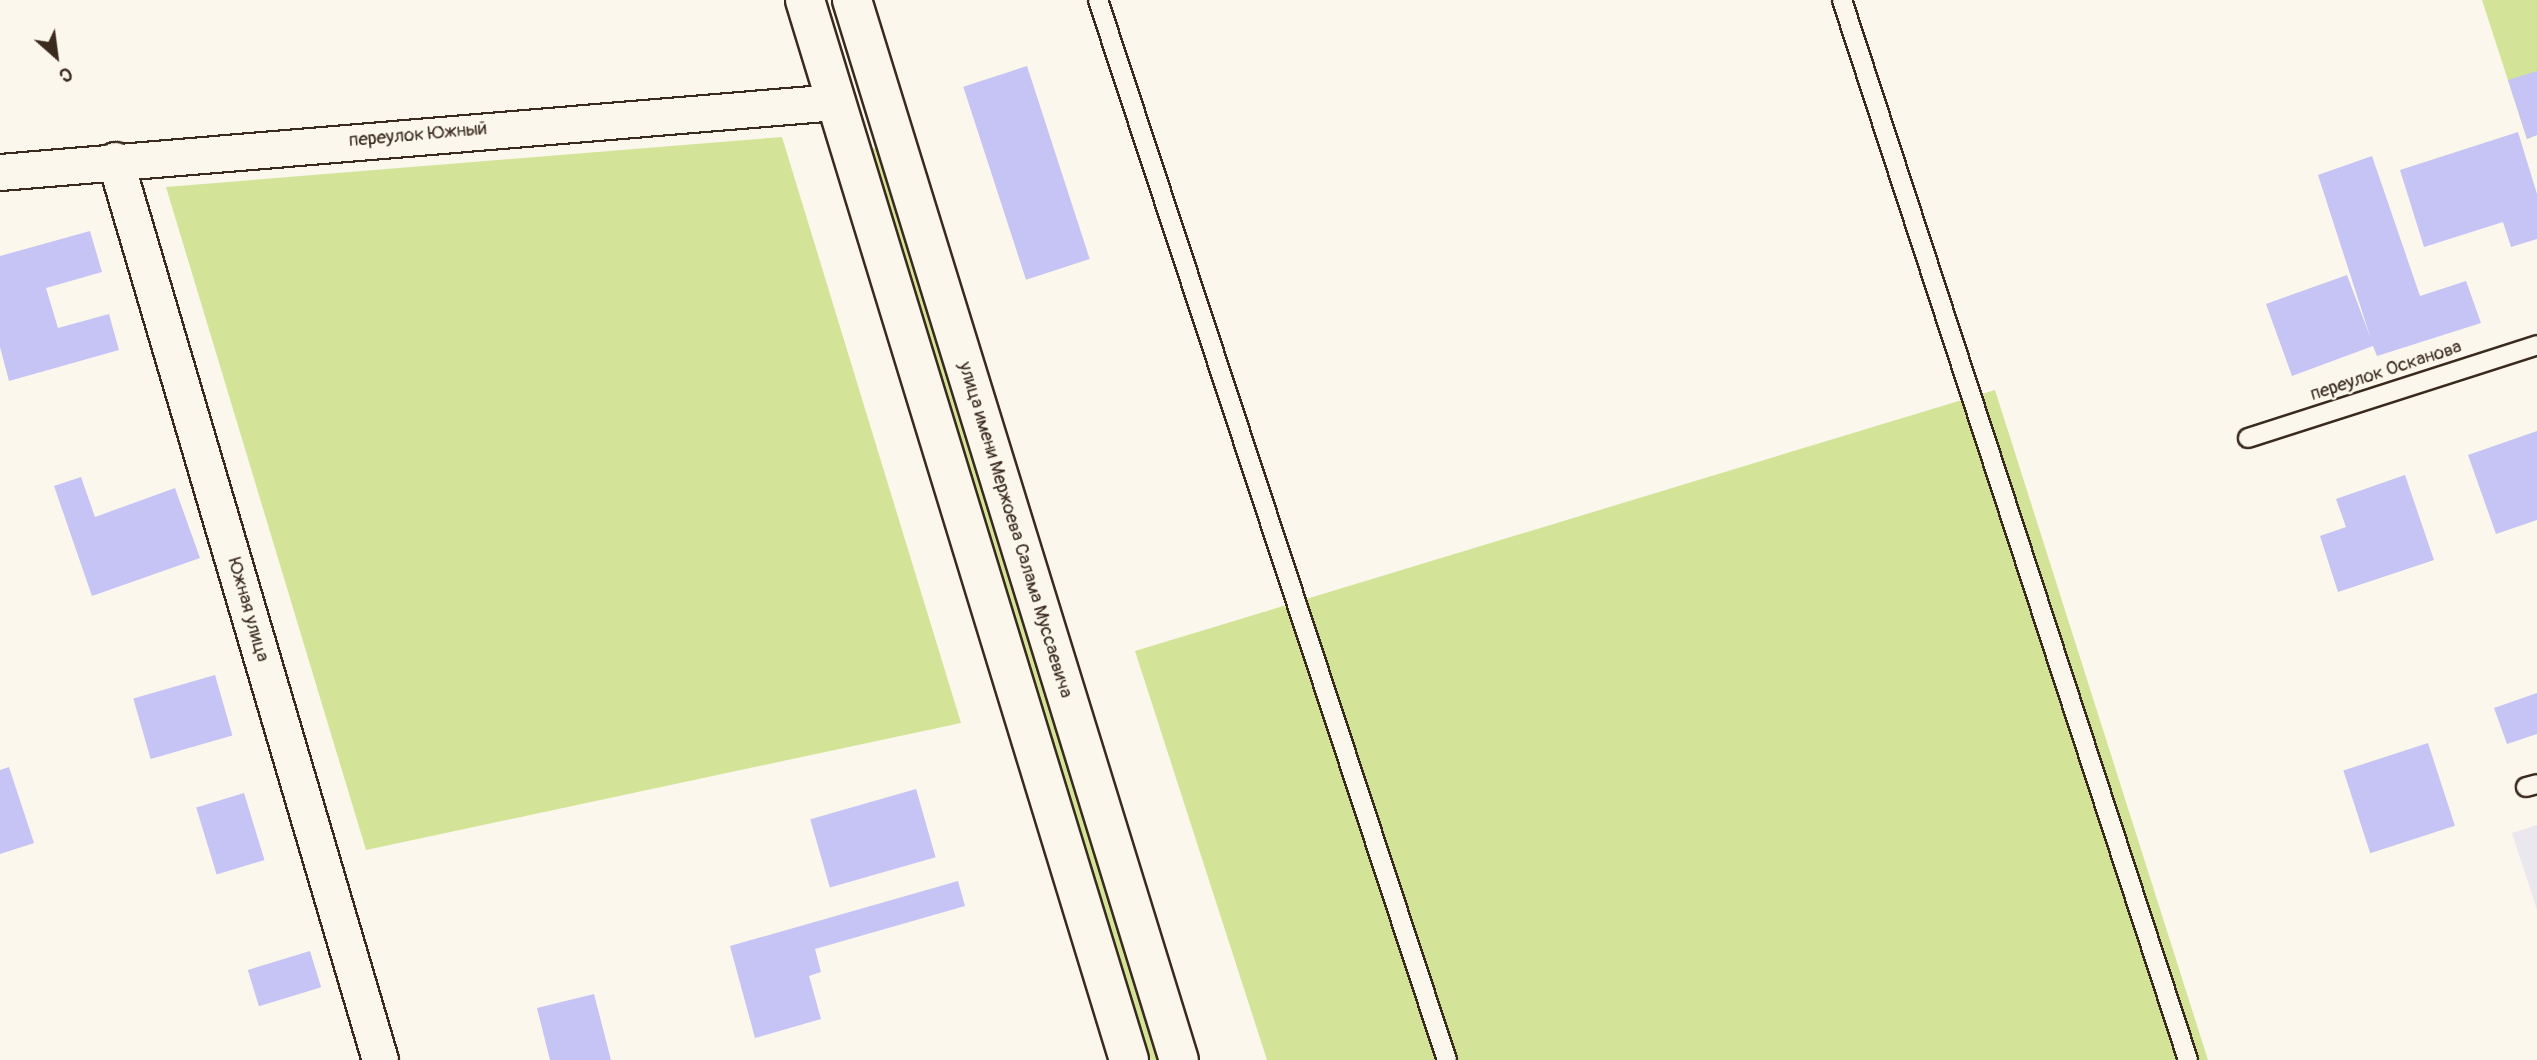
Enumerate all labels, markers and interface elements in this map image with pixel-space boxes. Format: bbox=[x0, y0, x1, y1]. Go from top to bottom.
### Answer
north arrow bbox=[21, 21, 91, 91]
text: С bbox=[55, 61, 77, 88]
street label: переулок Южный bbox=[348, 118, 488, 152]
street label: переулок Осканова bbox=[2307, 336, 2465, 406]
street label: улица имени Мержоева Салама Муссаевича bbox=[953, 359, 1077, 701]
street label: Южная улица bbox=[222, 555, 274, 665]

